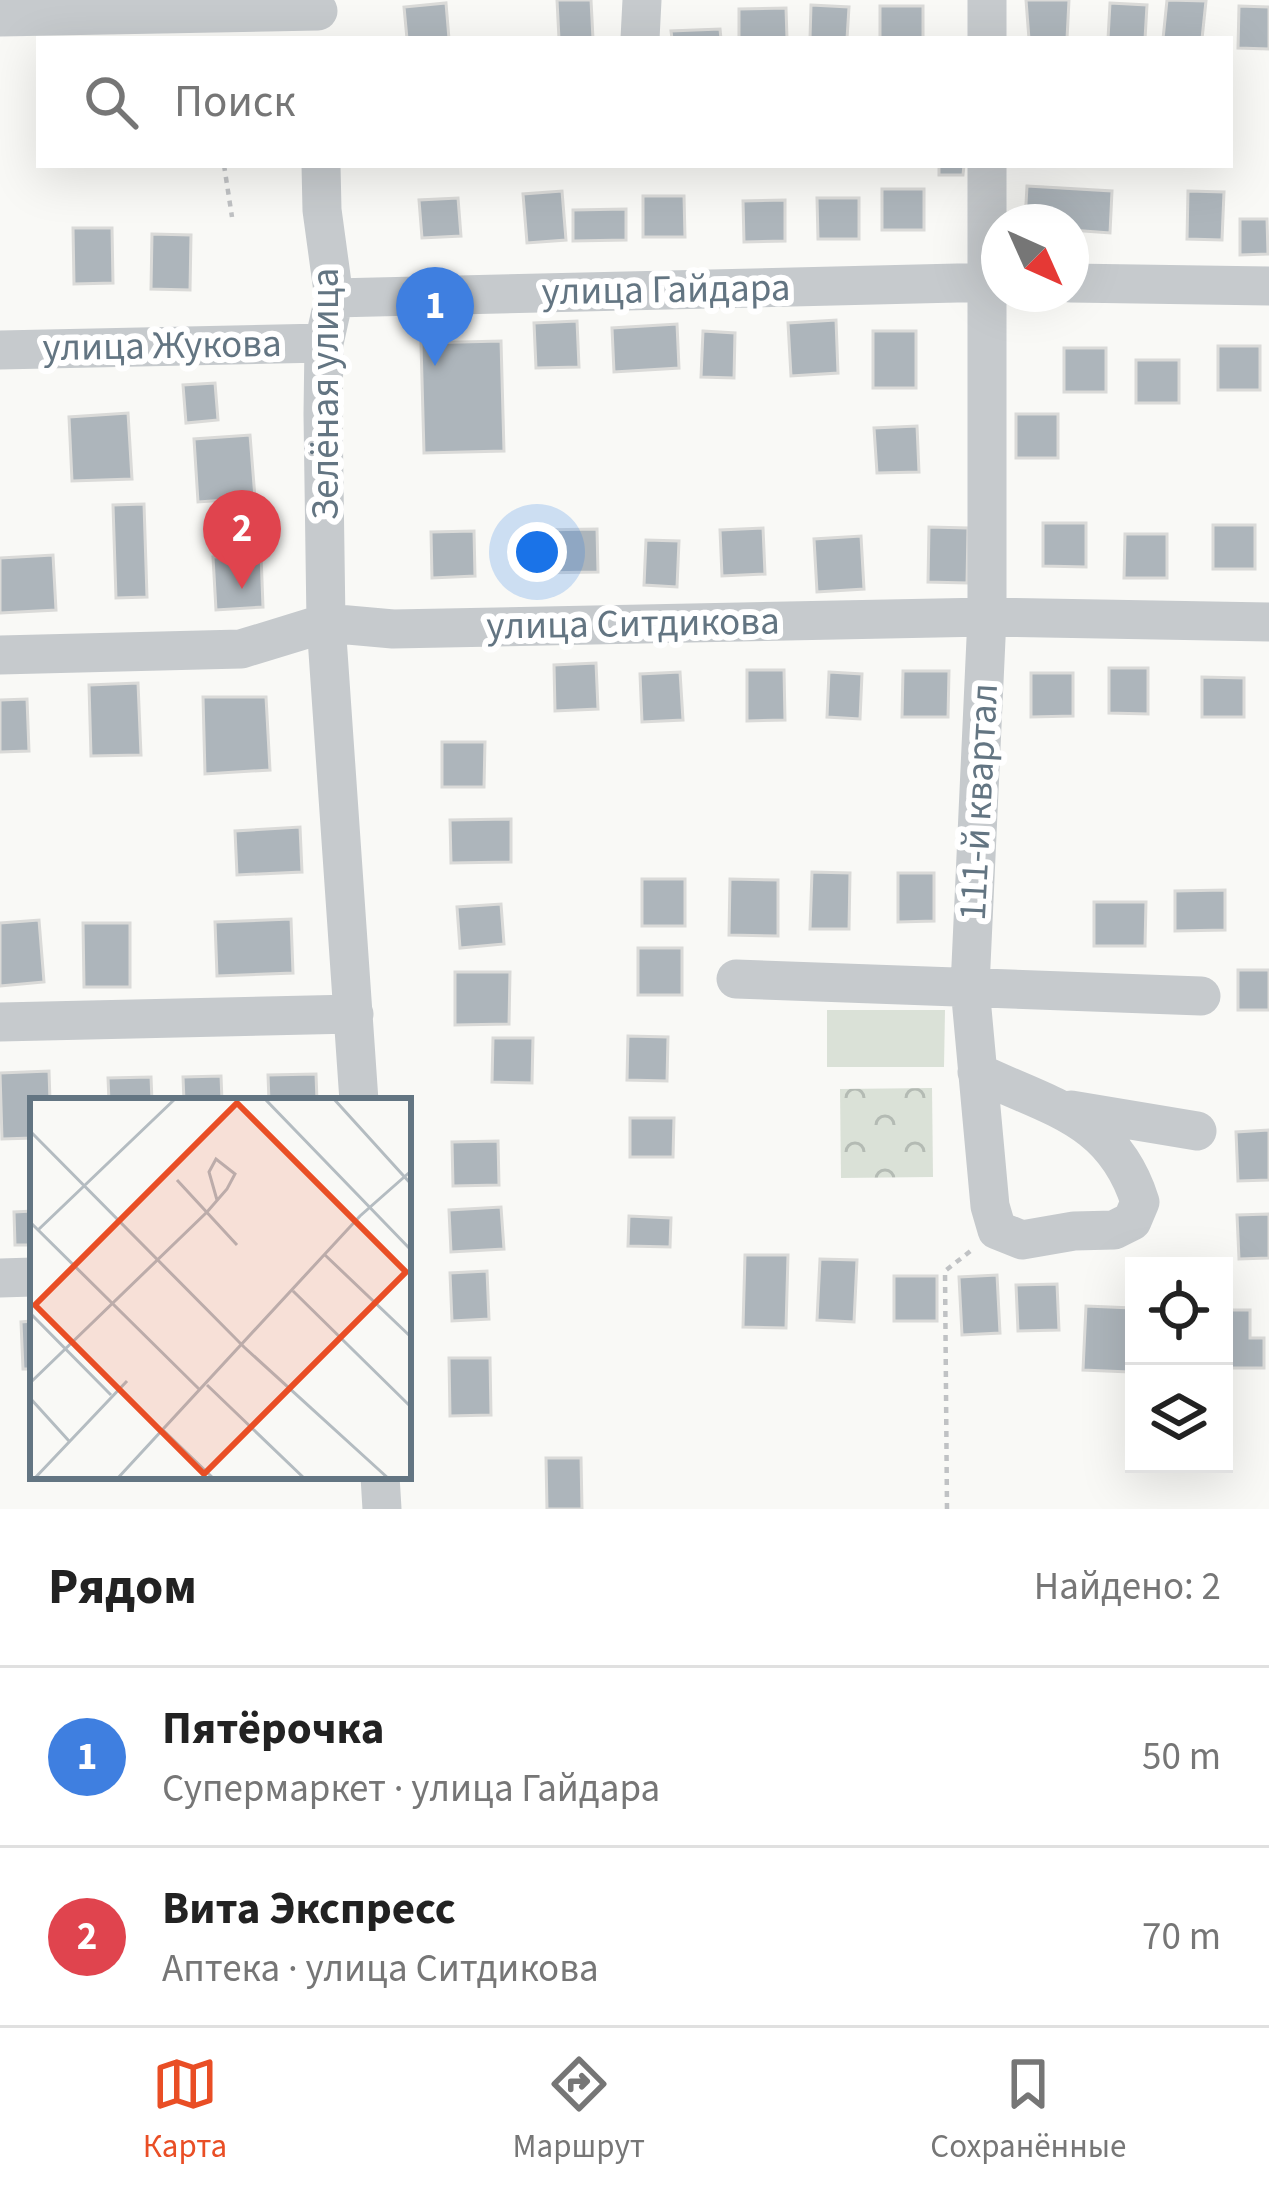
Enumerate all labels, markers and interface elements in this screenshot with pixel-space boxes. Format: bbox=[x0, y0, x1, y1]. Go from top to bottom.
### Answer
search box bbox=[36, 36, 1233, 168]
icon: search bbox=[78, 69, 144, 135]
text: Поиск bbox=[174, 70, 296, 134]
north arrow bbox=[981, 204, 1089, 312]
street label: улица Гайдара bbox=[541, 260, 791, 320]
pin: 1 bbox=[396, 267, 474, 366]
street label: Зелёная улица bbox=[298, 268, 354, 520]
street label: улица Жукова bbox=[42, 316, 282, 376]
pin: 2 bbox=[203, 490, 281, 589]
your location bbox=[507, 522, 567, 582]
street label: улица Ситдикова bbox=[486, 593, 780, 655]
street label: 111-й квартал bbox=[945, 682, 1013, 922]
inset map bbox=[30, 1098, 411, 1479]
map controls bbox=[1125, 1257, 1233, 1473]
button: locate bbox=[1125, 1257, 1233, 1365]
button: layers bbox=[1125, 1365, 1233, 1473]
text: Рядом bbox=[48, 1551, 197, 1623]
text: Найдено: 2 bbox=[1034, 1559, 1221, 1615]
text: Пятёрочка bbox=[162, 1697, 384, 1761]
text: 1 bbox=[77, 1729, 97, 1785]
text: 50 m bbox=[1142, 1729, 1221, 1785]
text: Супермаркет · улица Гайдара bbox=[162, 1761, 660, 1817]
text: Вита Экспресс bbox=[162, 1877, 456, 1941]
text: 2 bbox=[77, 1909, 97, 1965]
text: 70 m bbox=[1142, 1909, 1221, 1965]
text: Аптека · улица Ситдикова bbox=[162, 1941, 599, 1997]
tab: Карта bbox=[143, 2051, 227, 2170]
tab: Маршрут bbox=[513, 2051, 645, 2170]
tab: Сохранённые bbox=[930, 2051, 1126, 2170]

